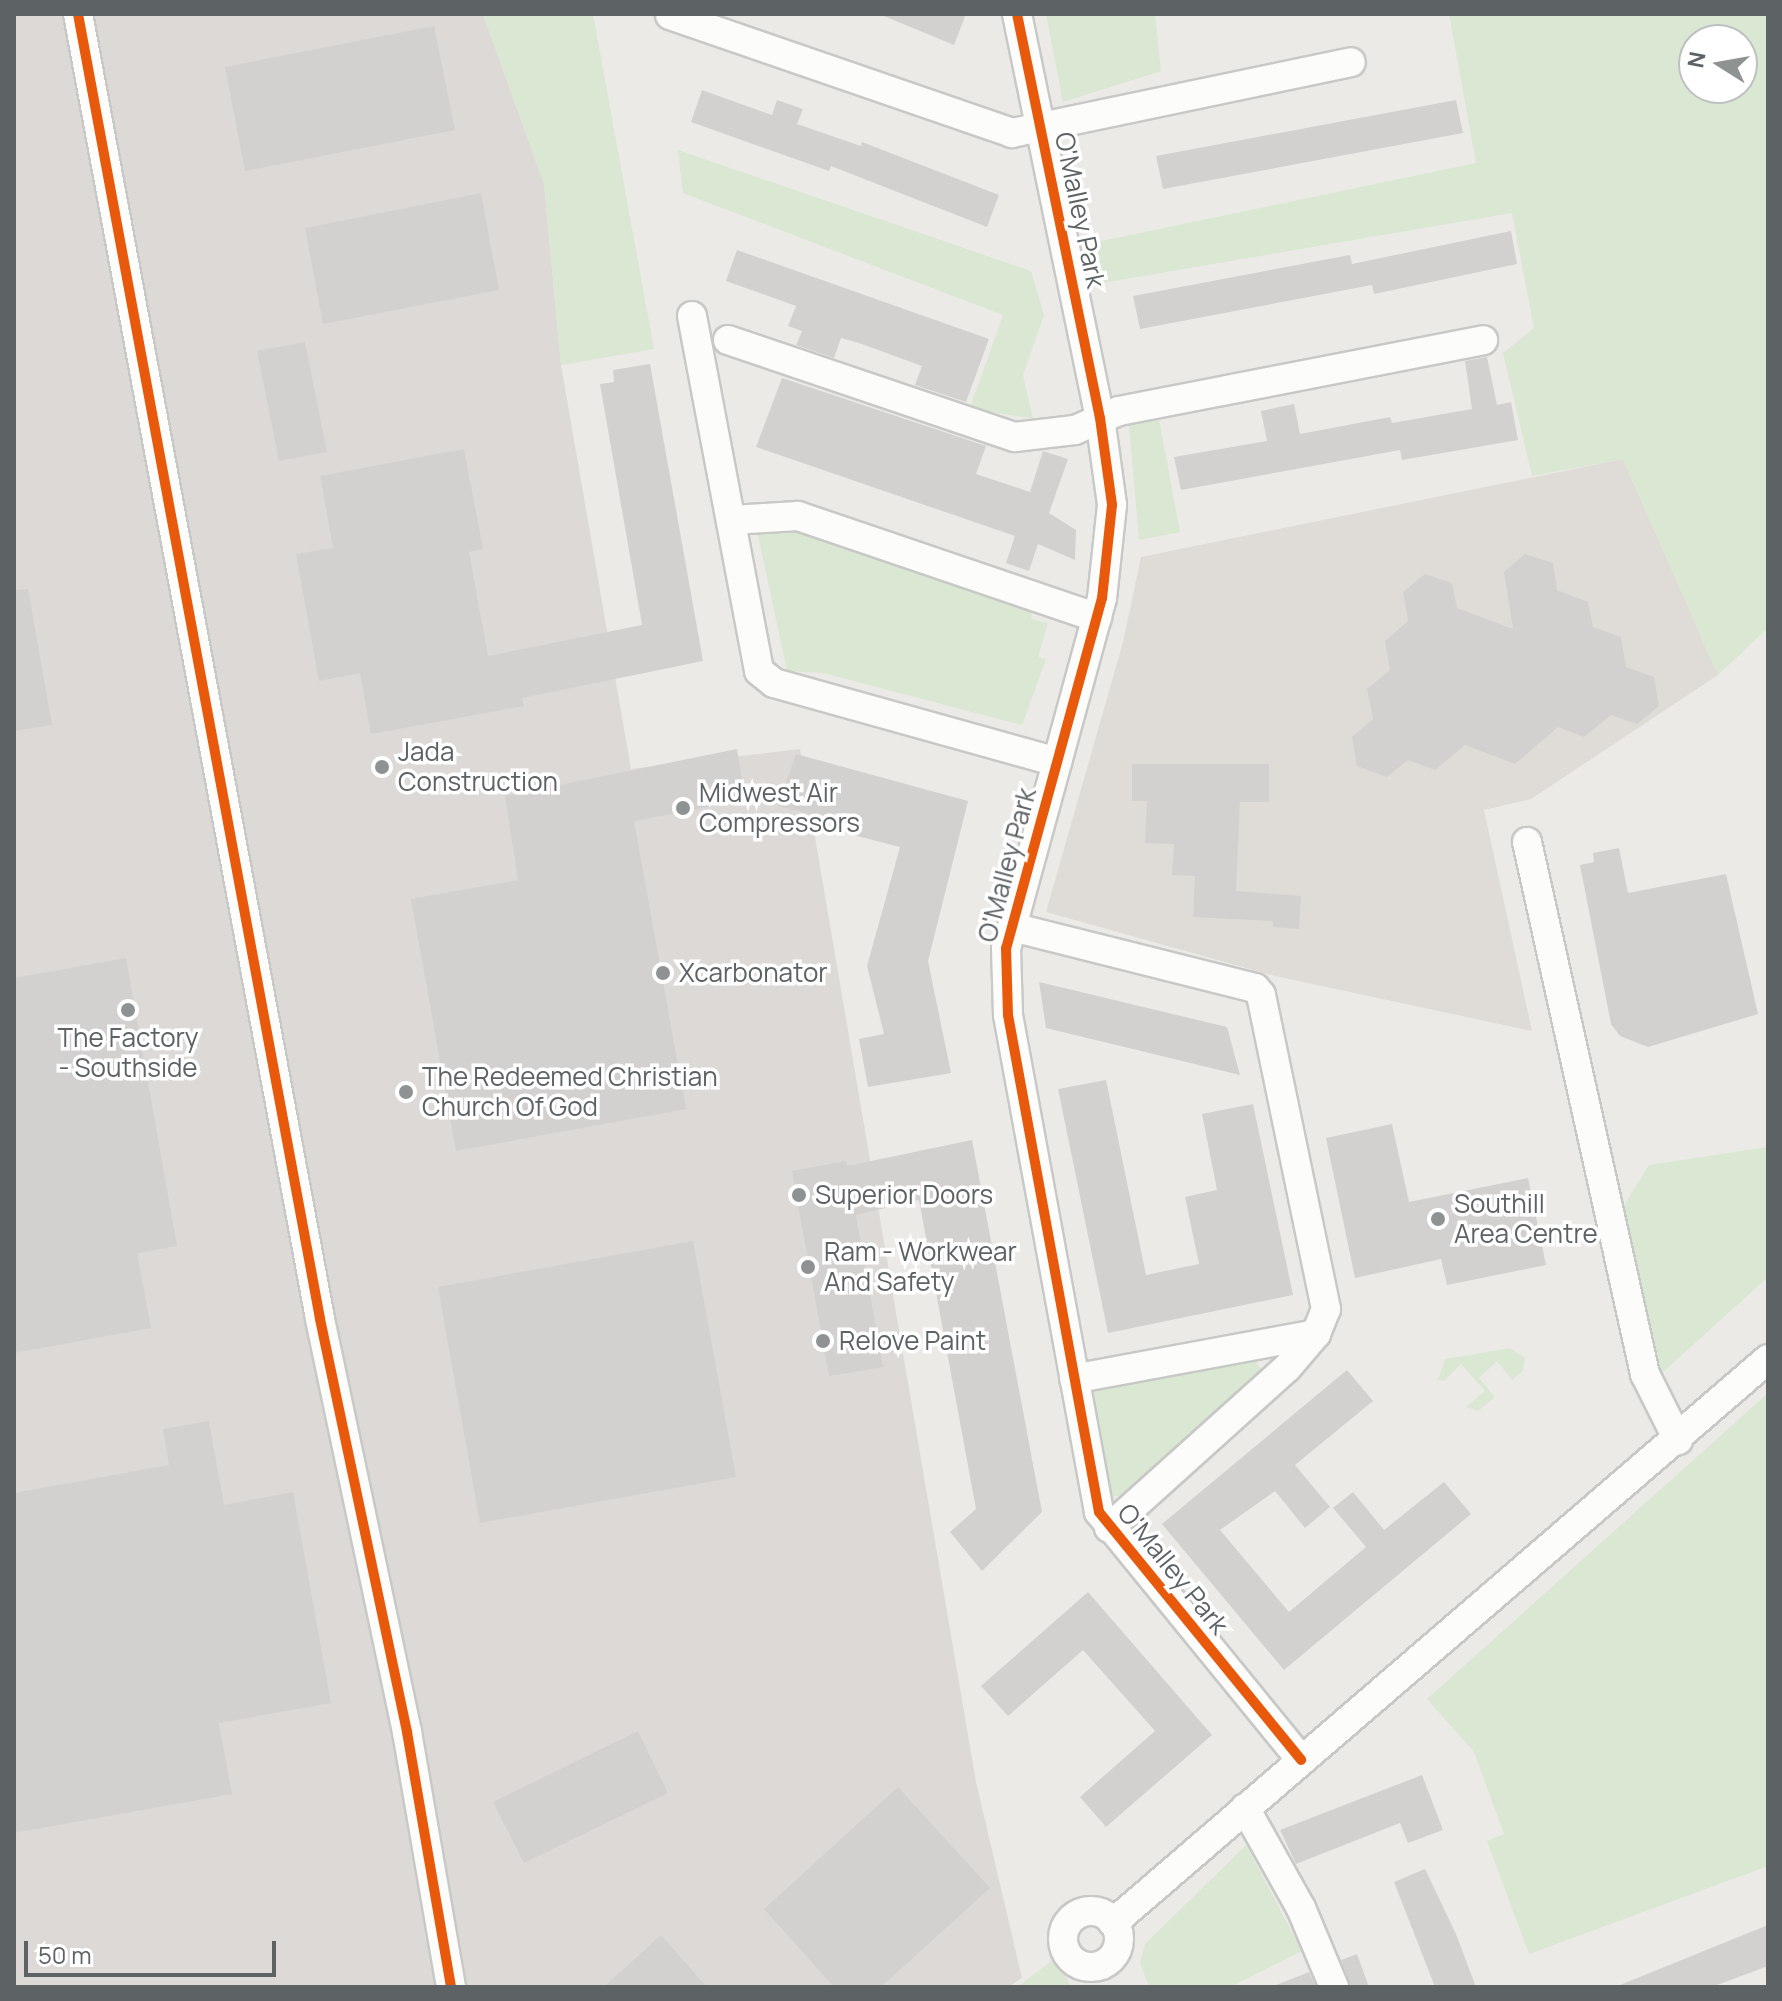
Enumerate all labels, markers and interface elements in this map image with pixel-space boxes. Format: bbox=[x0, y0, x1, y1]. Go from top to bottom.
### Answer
north arrow bbox=[1678, 24, 1758, 104]
text: N bbox=[1680, 49, 1713, 70]
street label: O'Malley Park bbox=[1048, 129, 1112, 291]
place label: Jada Construction bbox=[398, 736, 558, 798]
marker: Jada Construction bbox=[373, 758, 391, 776]
place label: Midwest Air Compressors bbox=[699, 777, 860, 838]
street label: O'Malley Park bbox=[971, 784, 1043, 946]
marker: Midwest Air Compressors bbox=[674, 799, 692, 817]
place label: Xcarbonator bbox=[679, 957, 828, 989]
marker: Xcarbonator bbox=[654, 964, 672, 982]
marker: The Factory - Southside bbox=[119, 1001, 137, 1019]
place label: The Factory - Southside bbox=[58, 1022, 198, 1084]
place label: The Redeemed Christian Church Of God bbox=[422, 1061, 718, 1122]
marker: The Redeemed Christian Church Of God bbox=[397, 1083, 415, 1101]
place label: Superior Doors bbox=[815, 1179, 993, 1211]
marker: Superior Doors bbox=[790, 1186, 808, 1204]
place label: Southill Area Centre bbox=[1454, 1188, 1598, 1250]
marker: Southill Area Centre bbox=[1429, 1210, 1447, 1228]
place label: Ram - Workwear And Safety bbox=[824, 1236, 1017, 1298]
marker: Ram - Workwear And Safety bbox=[799, 1258, 817, 1276]
place label: Relove Paint bbox=[839, 1325, 986, 1357]
marker: Relove Paint bbox=[814, 1332, 832, 1350]
street label: O'Malley Park bbox=[1111, 1498, 1235, 1640]
scale bar bbox=[28, 1925, 280, 1975]
text: 50 m bbox=[38, 1938, 92, 1971]

